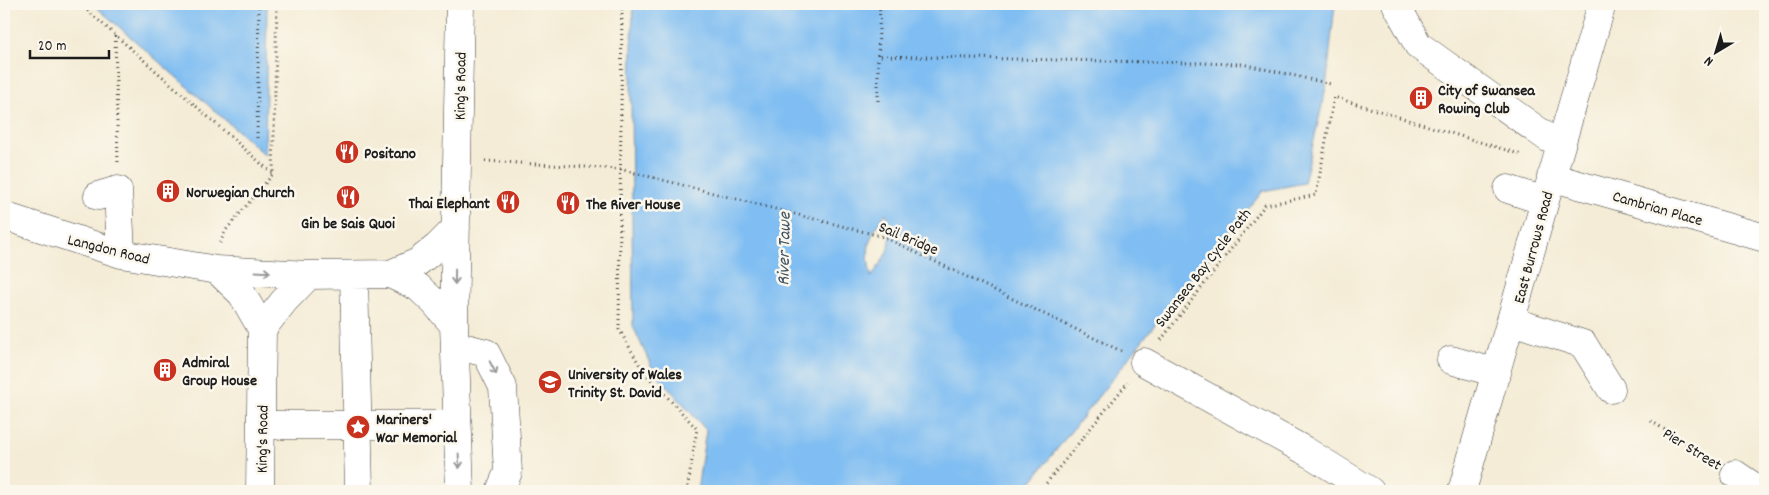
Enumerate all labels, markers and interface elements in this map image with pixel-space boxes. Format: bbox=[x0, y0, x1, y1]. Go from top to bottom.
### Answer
scale bar bbox=[30, 28, 109, 60]
north arrow bbox=[1692, 28, 1742, 78]
text: 20 m bbox=[38, 36, 66, 58]
text: N bbox=[1700, 51, 1718, 71]
street label: King's Road bbox=[449, 52, 474, 120]
place label: City of Swansea Rowing Club bbox=[1438, 80, 1536, 121]
building icon: City of Swansea Rowing Club bbox=[1408, 85, 1434, 111]
restaurant icon: Positano bbox=[334, 139, 360, 165]
place label: Positano bbox=[364, 143, 416, 166]
building icon: Norwegian Church bbox=[155, 178, 181, 204]
place label: Norwegian Church bbox=[186, 182, 295, 205]
restaurant icon: Gin be Sais Quoi bbox=[335, 184, 361, 210]
street label: Cambrian Place bbox=[1610, 186, 1705, 233]
restaurant icon: Thai Elephant bbox=[495, 189, 521, 215]
street label: East Burrows Road bbox=[1508, 189, 1560, 306]
restaurant icon: The River House bbox=[555, 190, 581, 216]
place label: Thai Elephant bbox=[409, 193, 490, 216]
place label: The River House bbox=[586, 194, 680, 217]
street label: Swansea Bay Cycle Path bbox=[1150, 204, 1258, 333]
water label: River Tawe bbox=[772, 211, 799, 286]
place label: Gin be Sais Quoi bbox=[301, 213, 395, 236]
street label: Sail Bridge bbox=[875, 216, 941, 262]
street label: Langdon Road bbox=[65, 229, 152, 272]
one-way arrow bbox=[255, 268, 271, 277]
one-way arrow bbox=[450, 268, 460, 284]
place label: Admiral Group House bbox=[182, 352, 257, 393]
building icon: Admiral Group House bbox=[152, 357, 178, 383]
one-way arrow bbox=[489, 360, 498, 375]
place label: University of Wales Trinity St. David bbox=[568, 364, 682, 405]
school or university icon: University of Wales Trinity St. David bbox=[537, 369, 563, 395]
street label: King's Road bbox=[251, 405, 276, 473]
place label: Mariners' War Memorial bbox=[376, 409, 457, 450]
place icon: Mariners' War Memorial bbox=[345, 414, 371, 440]
street label: Pier Street bbox=[1658, 423, 1726, 477]
one-way arrow bbox=[454, 453, 463, 469]

